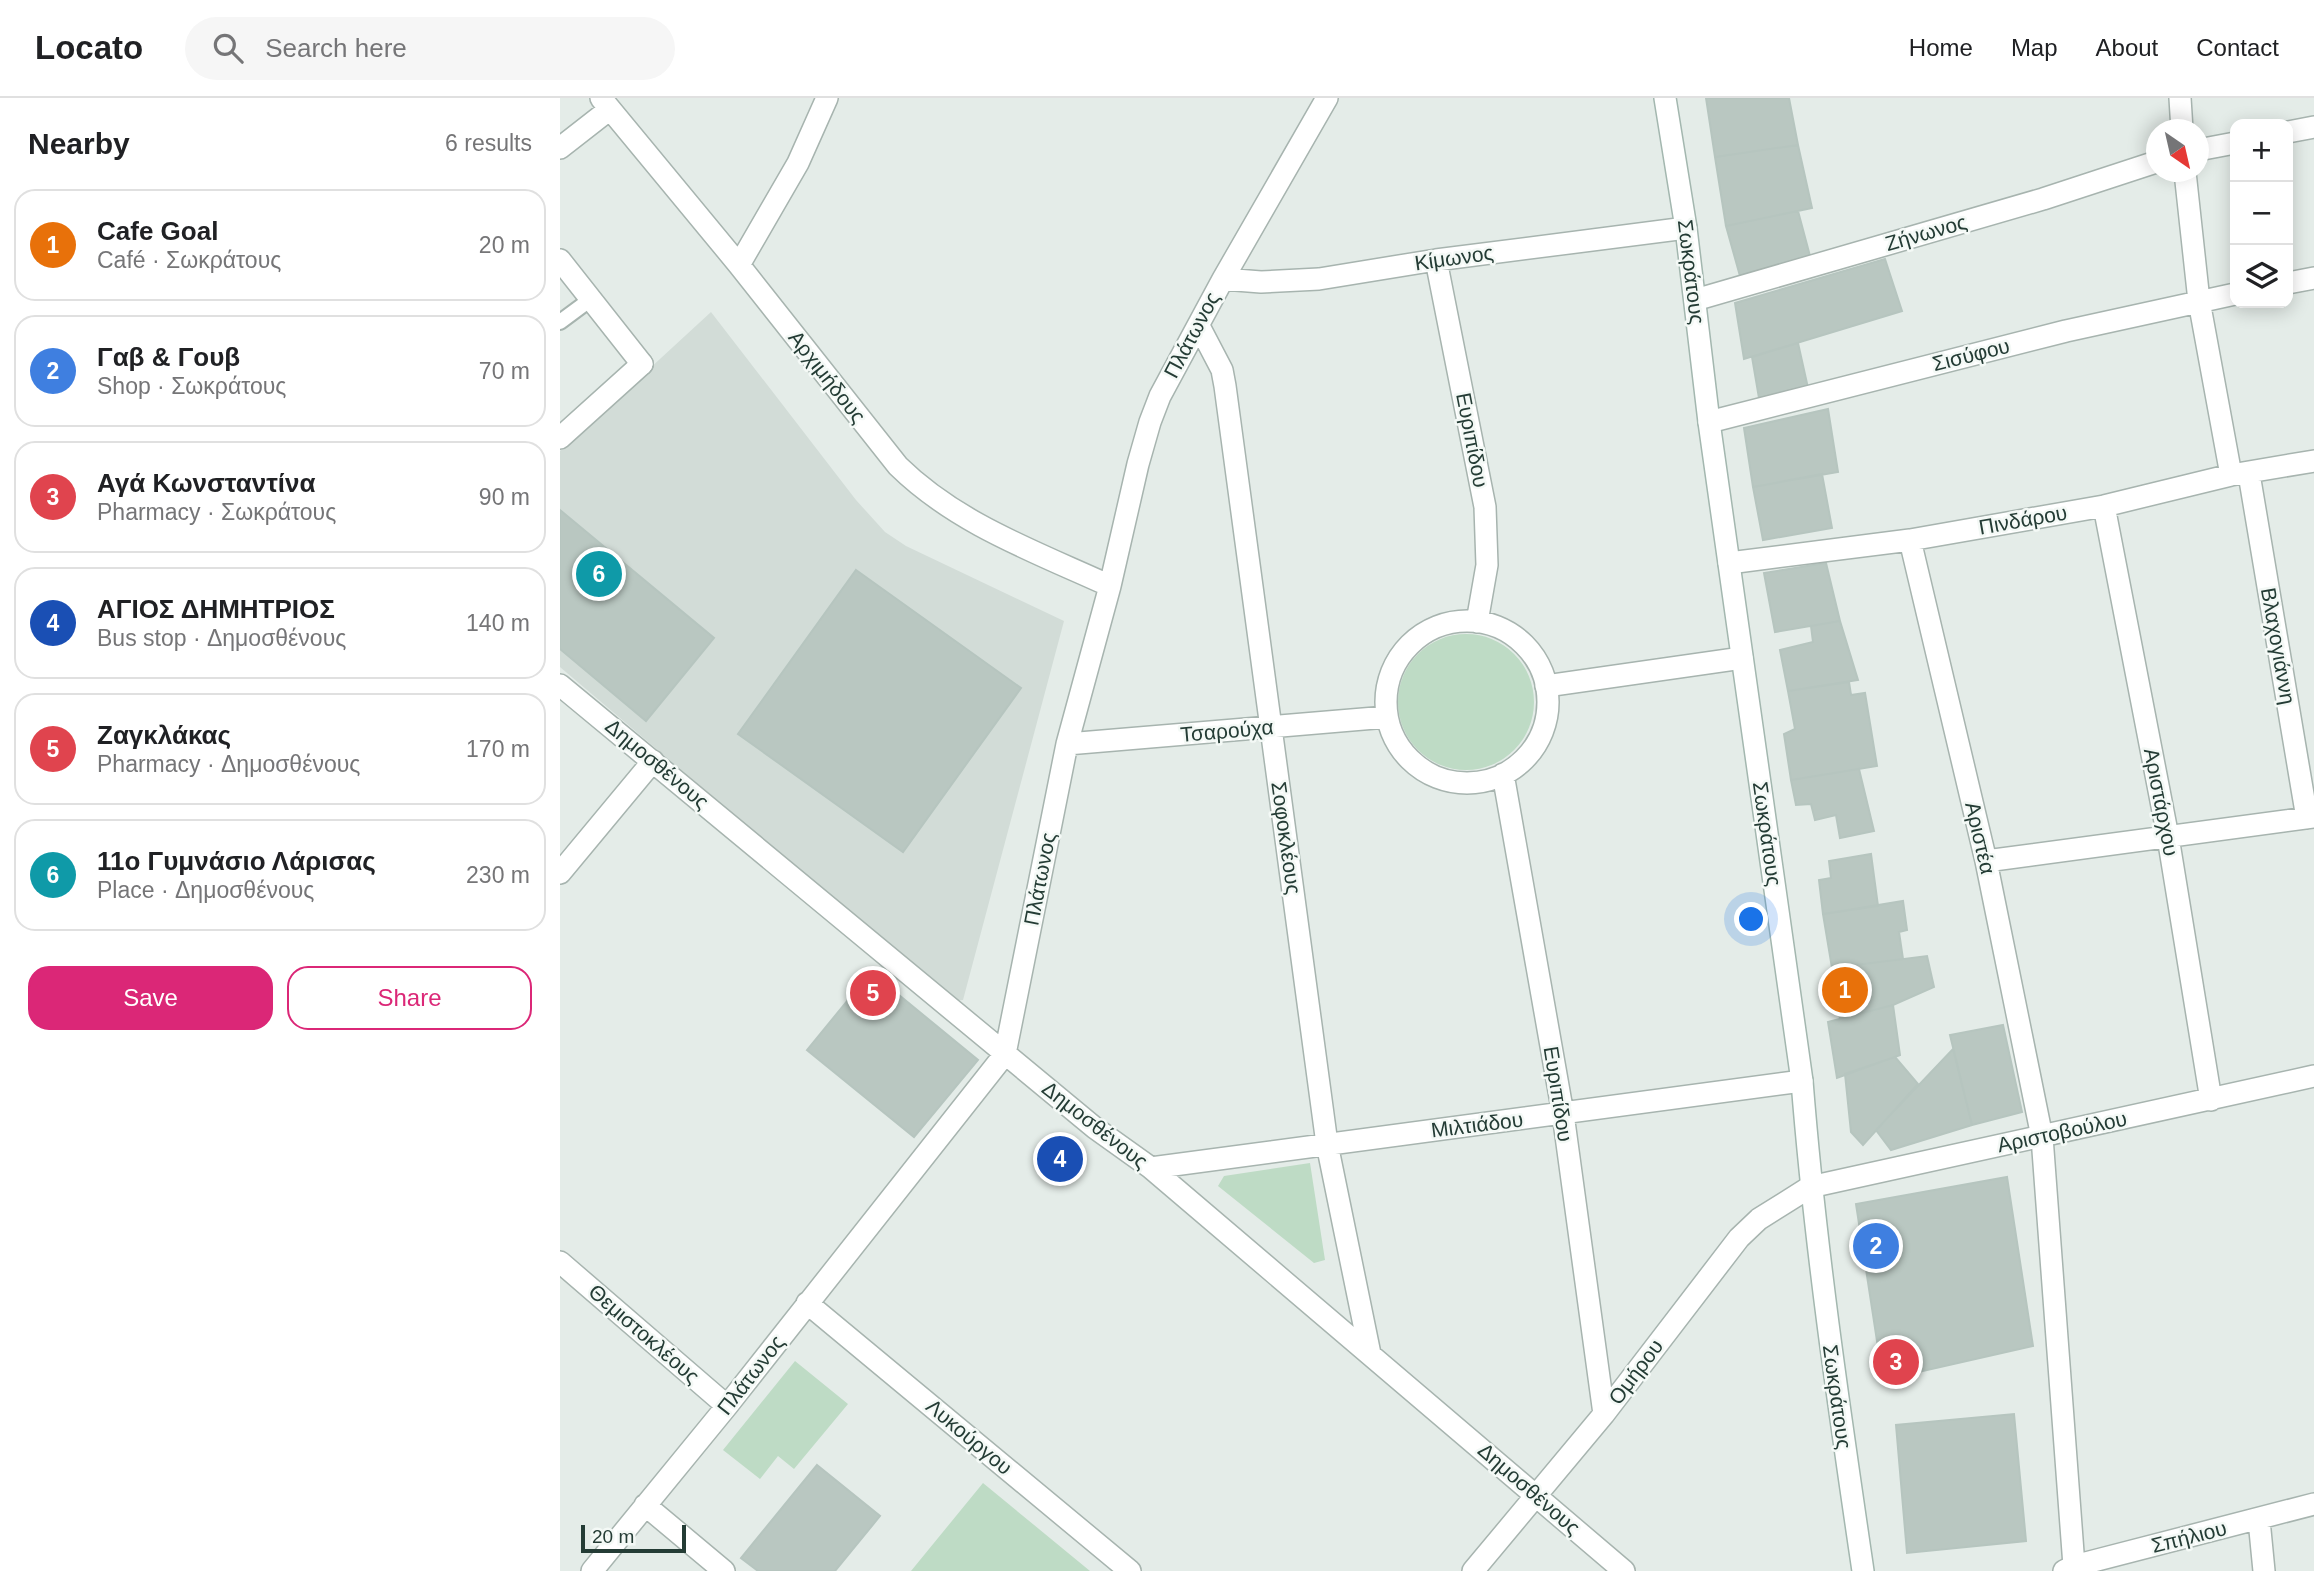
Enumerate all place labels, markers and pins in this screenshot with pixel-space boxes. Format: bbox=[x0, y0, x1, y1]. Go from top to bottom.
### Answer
pin: 6 bbox=[576, 548, 622, 600]
pin: 1 bbox=[1822, 964, 1868, 1016]
pin: 5 bbox=[850, 967, 896, 1019]
pin: 4 bbox=[1037, 1133, 1083, 1185]
pin: 2 bbox=[1853, 1220, 1899, 1272]
pin: 3 bbox=[1873, 1336, 1919, 1388]

